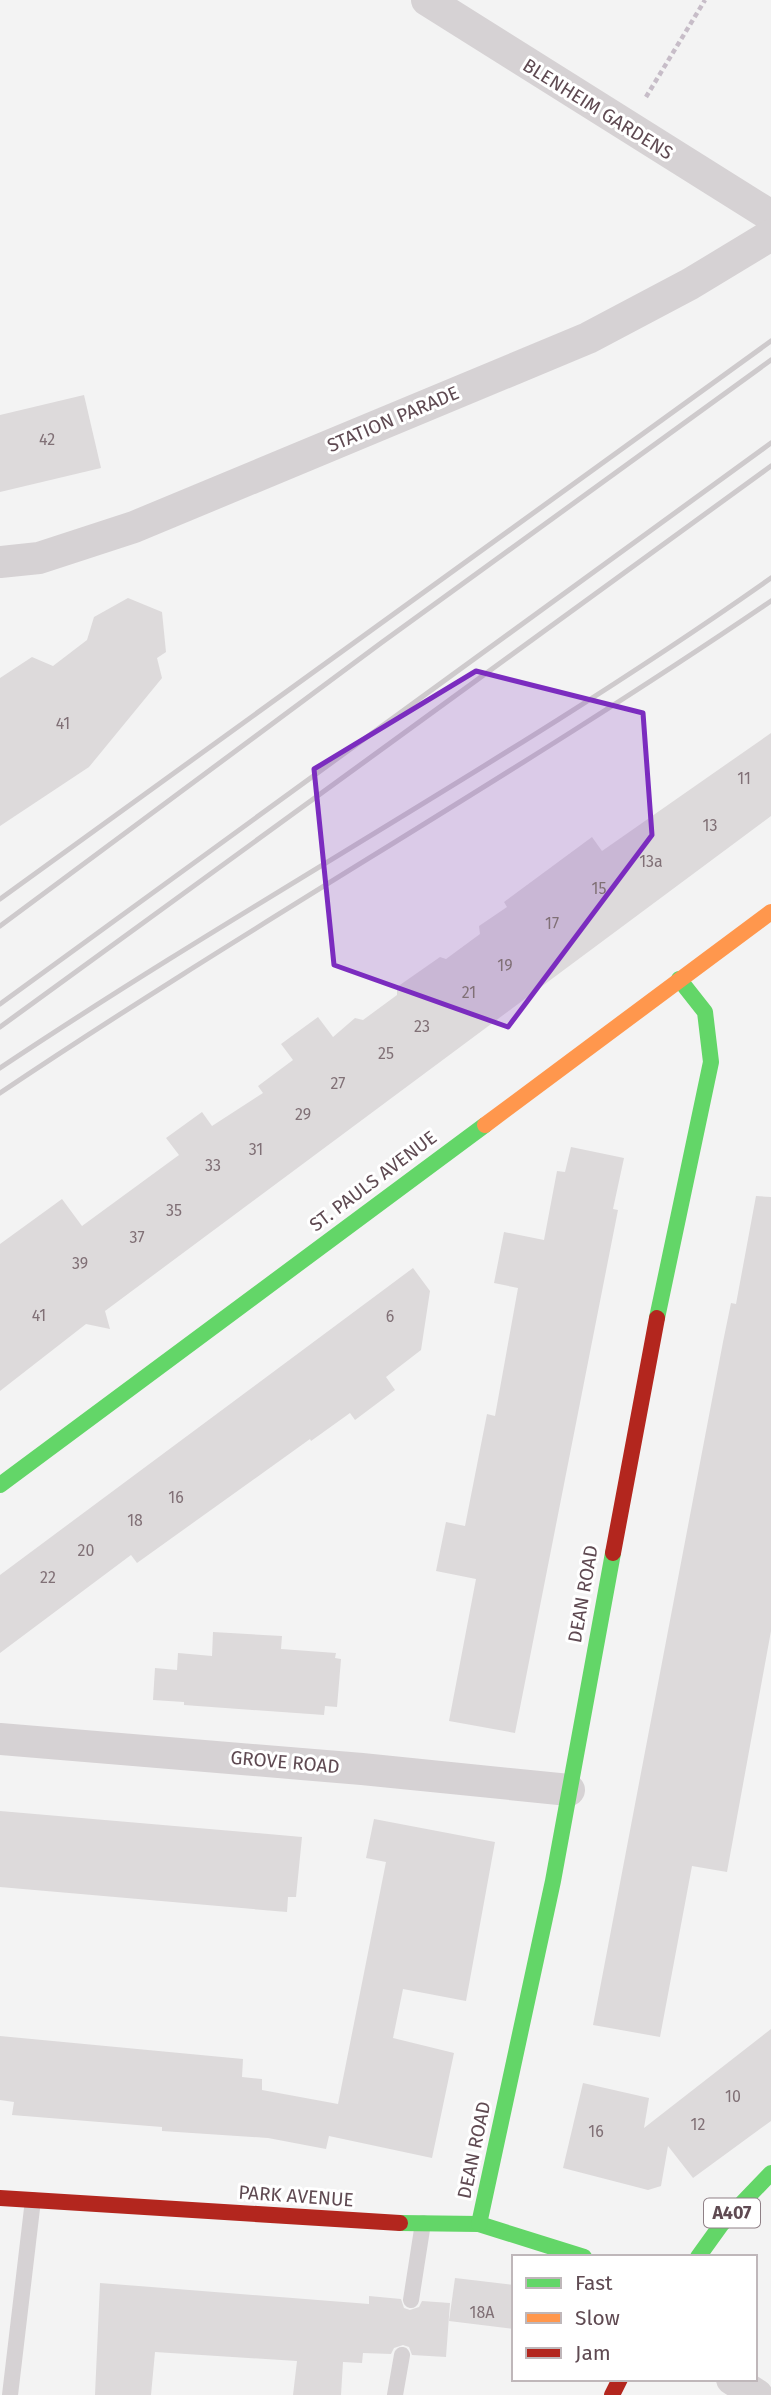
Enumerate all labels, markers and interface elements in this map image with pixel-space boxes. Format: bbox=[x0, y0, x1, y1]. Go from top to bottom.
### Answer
street label: BLENHEIM GARDENS bbox=[519, 53, 677, 165]
street label: STATION PARADE bbox=[324, 381, 462, 457]
house number: 42 bbox=[39, 430, 55, 449]
house number: 41 bbox=[56, 714, 70, 733]
house number: 11 bbox=[737, 769, 751, 788]
house number: 13 bbox=[703, 816, 717, 835]
house number: 13a bbox=[639, 852, 663, 871]
house number: 15 bbox=[592, 879, 606, 898]
house number: 17 bbox=[545, 914, 559, 933]
house number: 19 bbox=[497, 956, 513, 975]
house number: 21 bbox=[462, 983, 476, 1002]
house number: 23 bbox=[414, 1017, 430, 1036]
house number: 25 bbox=[378, 1044, 394, 1063]
house number: 27 bbox=[331, 1074, 345, 1093]
house number: 29 bbox=[295, 1105, 311, 1124]
street label: ST. PAULS AVENUE bbox=[305, 1126, 441, 1236]
house number: 31 bbox=[249, 1140, 263, 1159]
house number: 33 bbox=[205, 1156, 221, 1175]
house number: 35 bbox=[166, 1201, 182, 1220]
house number: 37 bbox=[129, 1228, 145, 1247]
house number: 39 bbox=[72, 1254, 88, 1273]
house number: 41 bbox=[32, 1306, 46, 1325]
house number: 6 bbox=[386, 1307, 394, 1326]
house number: 16 bbox=[168, 1488, 184, 1507]
house number: 18 bbox=[127, 1511, 143, 1530]
house number: 20 bbox=[78, 1541, 94, 1560]
street label: DEAN ROAD bbox=[563, 1543, 603, 1645]
house number: 22 bbox=[40, 1568, 56, 1587]
street label: GROVE ROAD bbox=[229, 1746, 341, 1778]
house number: 10 bbox=[725, 2087, 741, 2106]
street label: DEAN ROAD bbox=[452, 2099, 496, 2201]
house number: 12 bbox=[691, 2115, 705, 2134]
house number: 16 bbox=[588, 2122, 604, 2141]
street label: PARK AVENUE bbox=[238, 2180, 354, 2212]
road number: A407 bbox=[704, 2199, 760, 2228]
legend bbox=[512, 2255, 757, 2381]
text: Fast bbox=[575, 2270, 613, 2296]
house number: 18A bbox=[470, 2303, 495, 2322]
text: Slow bbox=[575, 2305, 620, 2331]
text: Jam bbox=[575, 2340, 611, 2366]

